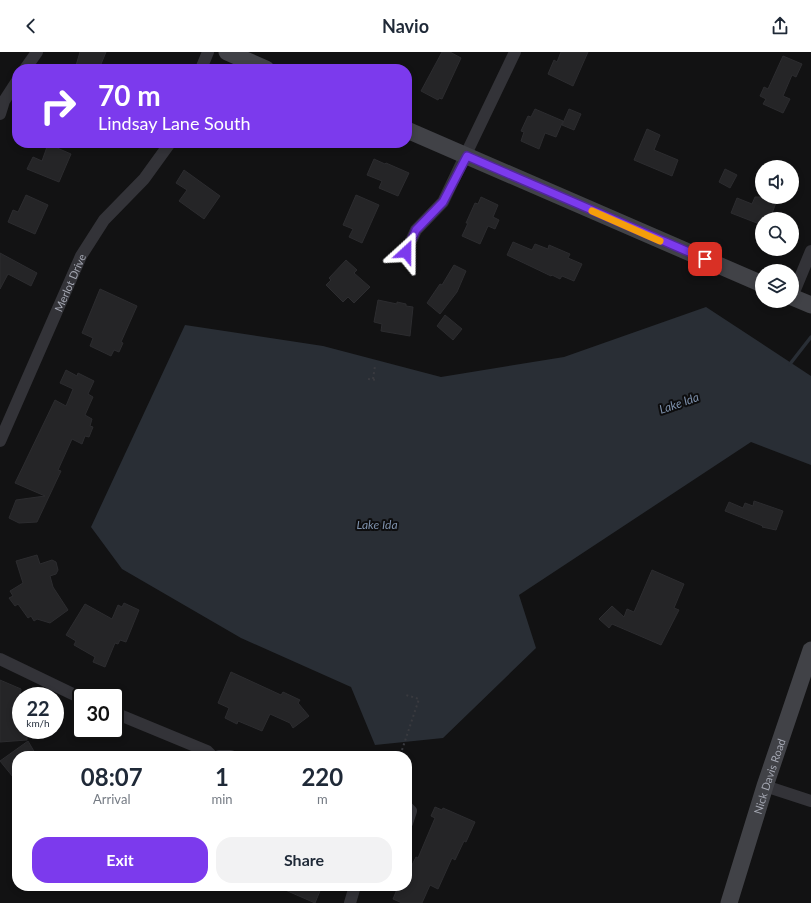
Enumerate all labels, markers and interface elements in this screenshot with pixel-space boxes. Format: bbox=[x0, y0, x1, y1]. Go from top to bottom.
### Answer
icon: back bbox=[20, 15, 42, 37]
text: Navio bbox=[382, 15, 429, 37]
icon: share bbox=[769, 15, 791, 37]
text: 70 m bbox=[98, 78, 161, 112]
icon: right bbox=[32, 80, 84, 132]
text: Lindsay Lane South bbox=[98, 112, 250, 134]
map controls bbox=[755, 160, 799, 308]
button: sound bbox=[755, 160, 799, 204]
button: search bbox=[755, 212, 799, 256]
position arrow bbox=[385, 231, 427, 273]
pin bbox=[688, 242, 722, 276]
icon: arrive bbox=[694, 248, 716, 270]
street label: Merlot Drive bbox=[51, 251, 88, 313]
button: layers bbox=[755, 264, 799, 308]
water label: Lake Ida bbox=[657, 389, 701, 417]
water label: Lake Ida bbox=[356, 517, 398, 532]
speed limit sign: 30 bbox=[72, 687, 124, 739]
text: 22 bbox=[26, 696, 50, 720]
text: km/h bbox=[26, 717, 50, 729]
street label: Nick Davis Road bbox=[750, 737, 787, 815]
text: 08:07 bbox=[81, 762, 143, 791]
text: 1 bbox=[215, 762, 229, 791]
text: 220 bbox=[301, 762, 343, 791]
text: Arrival bbox=[93, 791, 130, 807]
text: min bbox=[212, 791, 233, 807]
text: m bbox=[317, 791, 328, 807]
button: Exit bbox=[32, 837, 208, 883]
button: Share bbox=[216, 837, 392, 883]

